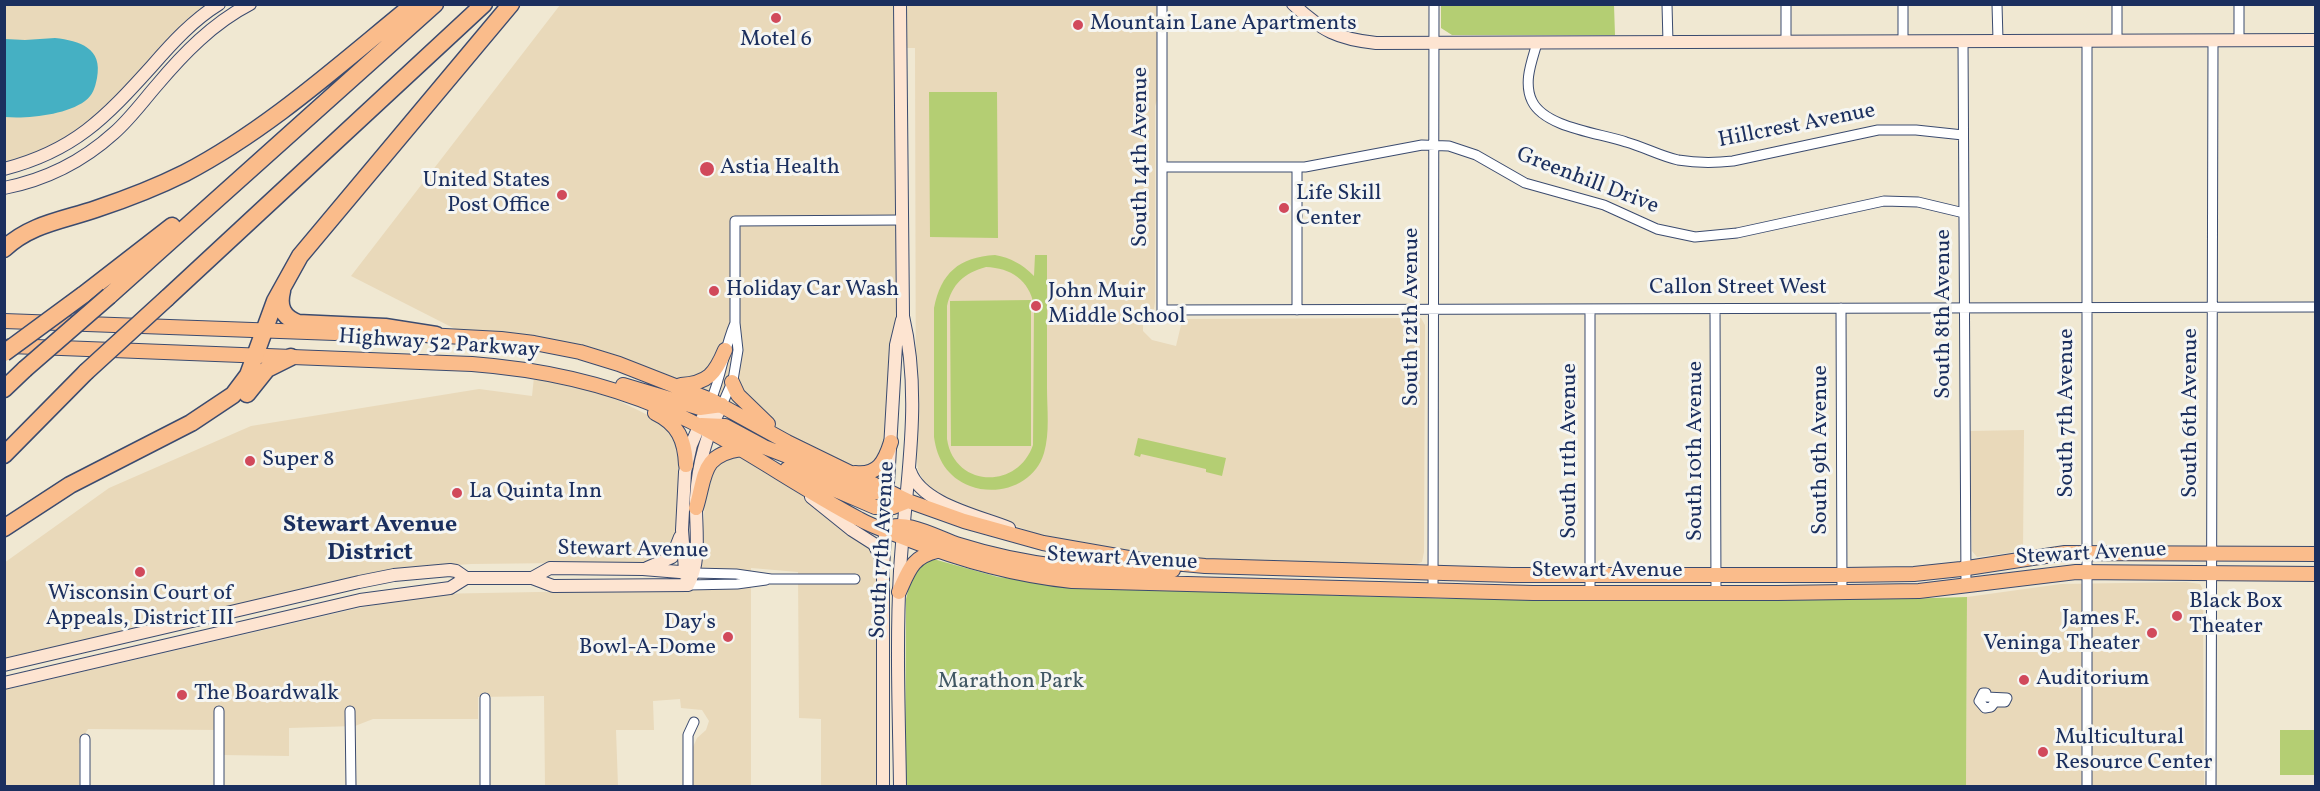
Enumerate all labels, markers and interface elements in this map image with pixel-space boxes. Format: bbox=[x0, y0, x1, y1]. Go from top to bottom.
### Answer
marker: Motel 6 bbox=[769, 11, 783, 25]
place label: Mountain Lane Apartments bbox=[1090, 12, 1357, 38]
marker: Mountain Lane Apartments bbox=[1071, 18, 1085, 32]
place label: Motel 6 bbox=[740, 28, 812, 54]
street label: South 14th Avenue bbox=[1129, 67, 1155, 247]
street label: Hillcrest Avenue bbox=[1716, 99, 1878, 155]
street label: Greenhill Drive bbox=[1512, 143, 1662, 221]
place label: Astia Health bbox=[720, 156, 840, 182]
marker: Astia Health bbox=[698, 160, 716, 178]
place label: United States Post Office bbox=[423, 169, 550, 220]
place label: Life Skill Center bbox=[1296, 182, 1381, 234]
marker: United States Post Office bbox=[555, 188, 569, 202]
marker: Life Skill Center bbox=[1277, 201, 1291, 215]
street label: South 12th Avenue bbox=[1400, 227, 1426, 407]
street label: South 8th Avenue bbox=[1932, 229, 1958, 399]
street label: Callon Street West bbox=[1649, 276, 1827, 302]
place label: Holiday Car Wash bbox=[726, 278, 899, 304]
place label: John Muir Middle School bbox=[1048, 280, 1186, 332]
marker: Holiday Car Wash bbox=[707, 284, 721, 298]
marker: John Muir Middle School bbox=[1029, 299, 1043, 313]
street label: Highway 52 Parkway bbox=[338, 325, 540, 365]
street label: South 7th Avenue bbox=[2055, 328, 2081, 498]
street label: South 6th Avenue bbox=[2179, 328, 2205, 498]
street label: South 10th Avenue bbox=[1684, 361, 1710, 541]
street label: South 11th Avenue bbox=[1558, 363, 1584, 539]
street label: South 9th Avenue bbox=[1809, 365, 1835, 535]
place label: Super 8 bbox=[262, 448, 334, 474]
marker: Super 8 bbox=[243, 454, 257, 468]
street label: South 17th Avenue bbox=[866, 460, 902, 640]
place label: La Quinta Inn bbox=[469, 480, 602, 506]
marker: La Quinta Inn bbox=[450, 486, 464, 500]
district label: Stewart Avenue District bbox=[283, 513, 457, 569]
street label: Stewart Avenue bbox=[557, 536, 709, 566]
street label: Stewart Avenue bbox=[2015, 538, 2167, 572]
street label: Stewart Avenue bbox=[1046, 543, 1198, 577]
street label: Stewart Avenue bbox=[1531, 559, 1683, 585]
marker: Wisconsin Court of Appeals, District III bbox=[133, 565, 147, 579]
place label: Wisconsin Court of Appeals, District III bbox=[46, 582, 234, 634]
place label: Black Box Theater bbox=[2189, 590, 2282, 642]
place label: James F. Veninga Theater bbox=[1983, 607, 2140, 658]
marker: Black Box Theater bbox=[2170, 609, 2184, 623]
place label: Day's Bowl-A-Dome bbox=[579, 611, 716, 662]
marker: James F. Veninga Theater bbox=[2145, 626, 2159, 640]
marker: Day's Bowl-A-Dome bbox=[721, 630, 735, 644]
place label: Auditorium bbox=[2036, 667, 2149, 693]
park label: Marathon Park bbox=[938, 670, 1084, 696]
marker: Auditorium bbox=[2017, 673, 2031, 687]
place label: The Boardwalk bbox=[194, 682, 339, 708]
marker: The Boardwalk bbox=[175, 688, 189, 702]
place label: Multicultural Resource Center bbox=[2055, 726, 2213, 778]
marker: Multicultural Resource Center bbox=[2036, 745, 2050, 759]

